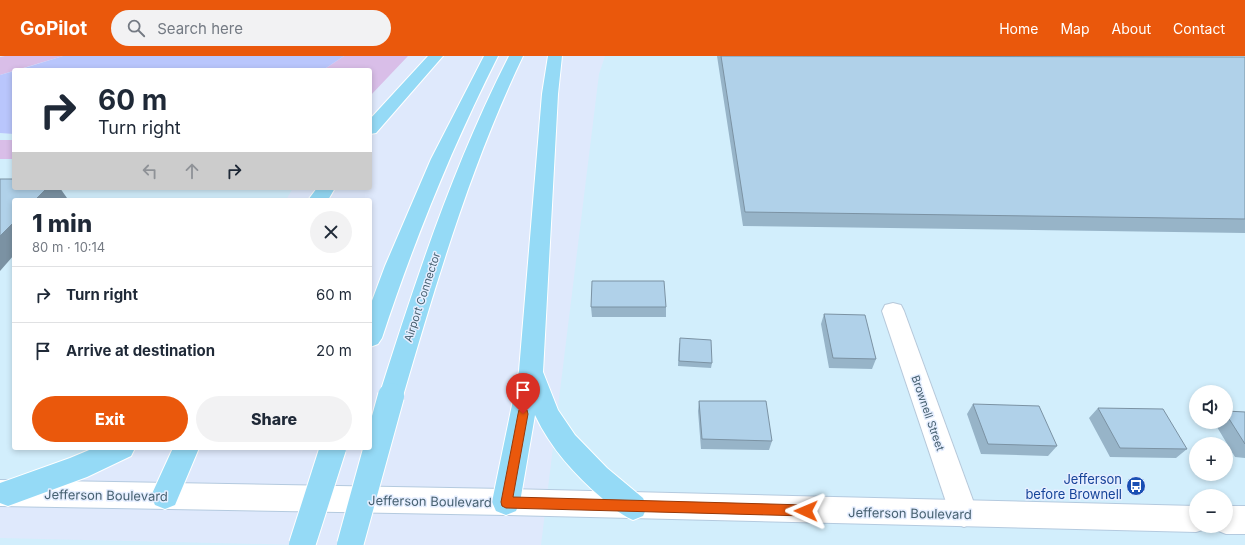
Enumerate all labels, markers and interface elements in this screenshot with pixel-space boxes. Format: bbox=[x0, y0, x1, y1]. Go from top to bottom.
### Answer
search box bbox=[111, 10, 391, 46]
text: GoPilot bbox=[20, 17, 87, 40]
icon: search bbox=[125, 17, 147, 39]
text: Search here bbox=[157, 19, 243, 38]
text: Home bbox=[999, 20, 1038, 37]
text: Map bbox=[1060, 20, 1090, 37]
text: About bbox=[1112, 20, 1151, 37]
text: Contact bbox=[1173, 20, 1225, 37]
text: 60 m bbox=[98, 83, 167, 117]
icon: right bbox=[32, 84, 84, 136]
text: Turn right bbox=[98, 117, 181, 138]
icon: left bbox=[139, 160, 161, 182]
icon: ahead bbox=[181, 160, 203, 182]
icon: right bbox=[223, 160, 245, 182]
text: 1 min bbox=[32, 209, 92, 238]
button: close bbox=[310, 211, 352, 253]
text: 80 m · 10:14 bbox=[32, 239, 105, 255]
street label: Airport Connector bbox=[401, 250, 443, 344]
icon: right bbox=[32, 284, 54, 306]
text: Turn right bbox=[66, 285, 138, 304]
text: 60 m bbox=[316, 285, 352, 304]
icon: arrive bbox=[32, 340, 54, 362]
text: Arrive at destination bbox=[66, 341, 215, 360]
text: 20 m bbox=[316, 341, 352, 360]
pin bbox=[506, 373, 540, 414]
street label: Brownell Street bbox=[909, 373, 948, 453]
icon: arrive bbox=[512, 379, 534, 401]
map controls bbox=[1189, 385, 1233, 533]
button: sound bbox=[1189, 385, 1233, 429]
button: Exit bbox=[32, 396, 188, 442]
button: Share bbox=[196, 396, 352, 442]
button: + bbox=[1189, 437, 1233, 481]
place label: Jefferson before Brownell bbox=[1025, 471, 1122, 502]
bus stop icon: Jefferson before Brownell bbox=[1125, 475, 1147, 497]
street label: Jefferson Boulevard bbox=[44, 486, 168, 504]
button: − bbox=[1189, 489, 1233, 533]
position arrow bbox=[785, 490, 827, 532]
street label: Jefferson Boulevard bbox=[368, 492, 492, 510]
street label: Jefferson Boulevard bbox=[848, 504, 972, 522]

